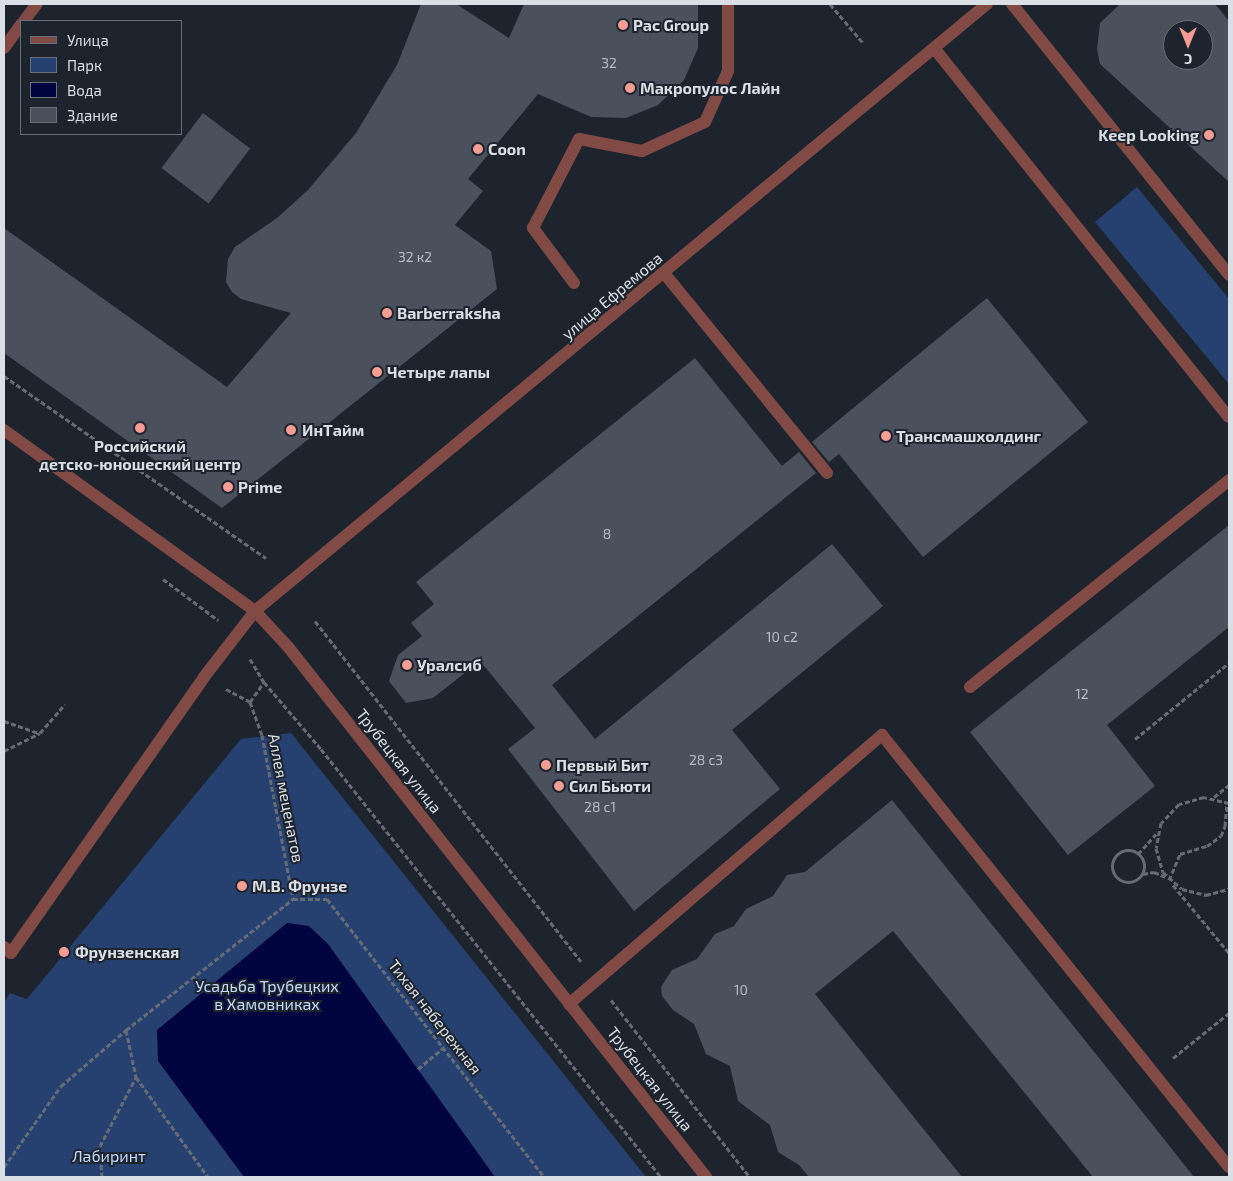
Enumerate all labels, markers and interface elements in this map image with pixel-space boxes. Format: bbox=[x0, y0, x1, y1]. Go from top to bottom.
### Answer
place label: Pac Group bbox=[633, 15, 709, 35]
marker: Pac Group bbox=[617, 19, 629, 31]
legend bbox=[20, 20, 182, 135]
north arrow bbox=[1163, 20, 1213, 70]
text: Улица bbox=[67, 31, 109, 49]
text: С bbox=[1184, 51, 1192, 68]
house number: 32 bbox=[601, 55, 617, 71]
text: Парк bbox=[67, 56, 102, 74]
place label: Макропулос Лайн bbox=[640, 78, 780, 98]
text: Вода bbox=[67, 81, 102, 99]
marker: Макропулос Лайн bbox=[624, 82, 636, 94]
text: Здание bbox=[67, 106, 118, 124]
place label: Keep Looking bbox=[1098, 125, 1199, 145]
marker: Keep Looking bbox=[1203, 129, 1215, 141]
place label: Coon bbox=[488, 139, 526, 159]
marker: Coon bbox=[472, 143, 484, 155]
street label: улица Ефремова bbox=[558, 248, 666, 344]
house number: 32 к2 bbox=[398, 249, 432, 265]
place label: Barberraksha bbox=[397, 303, 501, 323]
marker: Barberraksha bbox=[381, 307, 393, 319]
place label: Четыре лапы bbox=[387, 362, 490, 382]
marker: Четыре лапы bbox=[371, 366, 383, 378]
place label: ИнТайм bbox=[302, 420, 364, 440]
marker: Российский детско-юношеский центр bbox=[134, 422, 146, 434]
marker: ИнТайм bbox=[284, 423, 298, 437]
place label: Трансмашхолдинг bbox=[896, 426, 1041, 446]
marker: Трансмашхолдинг bbox=[880, 430, 892, 442]
place label: Российский детско-юношеский центр bbox=[39, 436, 241, 474]
place label: Prime bbox=[238, 477, 282, 497]
marker: Prime bbox=[222, 481, 234, 493]
house number: 8 bbox=[603, 526, 611, 542]
house number: 10 с2 bbox=[766, 629, 798, 645]
place label: Уралсиб bbox=[417, 655, 482, 675]
marker: Уралсиб bbox=[401, 659, 413, 671]
house number: 12 bbox=[1075, 686, 1089, 702]
street label: Трубецкая улица bbox=[352, 705, 446, 817]
street label: Аллея меценатов bbox=[264, 732, 308, 864]
house number: 28 с3 bbox=[689, 752, 723, 768]
place label: Первый Бит bbox=[556, 755, 649, 775]
marker: Первый Бит bbox=[540, 759, 552, 771]
place label: Сил Бьюти bbox=[569, 776, 651, 796]
marker: Сил Бьюти bbox=[553, 780, 565, 792]
house number: 28 с1 bbox=[584, 799, 616, 815]
place label: М.В. Фрунзе bbox=[252, 876, 347, 896]
marker: М.В. Фрунзе bbox=[236, 880, 248, 892]
place label: Фрунзенская bbox=[75, 942, 179, 962]
marker: Фрунзенская bbox=[57, 945, 71, 959]
street label: Тихая набережная bbox=[384, 956, 486, 1078]
park label: Усадьба Трубецких в Хамовниках bbox=[195, 976, 339, 1014]
house number: 10 bbox=[734, 982, 748, 998]
street label: Трубецкая улица bbox=[603, 1023, 697, 1135]
park label: Лабиринт bbox=[72, 1146, 146, 1166]

